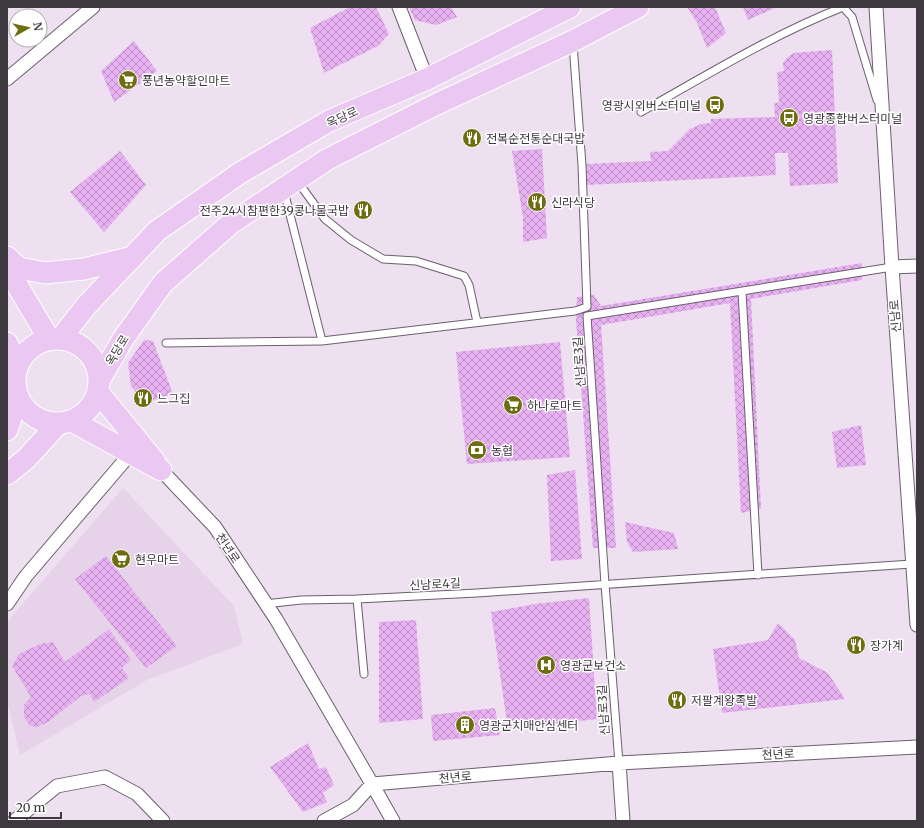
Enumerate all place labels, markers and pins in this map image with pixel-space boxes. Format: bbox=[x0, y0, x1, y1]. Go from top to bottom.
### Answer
supermarket icon: 풍년농약할인마트 bbox=[117, 69, 139, 91]
place label: 풍년농약할인마트 bbox=[142, 73, 230, 88]
bus stop icon: 영광시외버스터미널 bbox=[704, 94, 726, 116]
place label: 영광시외버스터미널 bbox=[602, 98, 701, 113]
bus stop icon: 영광종합버스터미널 bbox=[778, 107, 800, 129]
place label: 영광종합버스터미널 bbox=[803, 111, 902, 126]
restaurant icon: 전복순전통순대국밥 bbox=[461, 127, 483, 149]
place label: 전복순전통순대국밥 bbox=[486, 131, 585, 146]
restaurant icon: 신라식당 bbox=[526, 191, 548, 213]
place label: 신라식당 bbox=[551, 195, 595, 210]
restaurant icon: 전주24시참편한39콩나물국밥 bbox=[352, 199, 374, 221]
place label: 전주24시참편한39콩나물국밥 bbox=[200, 203, 349, 218]
restaurant icon: 느그집 bbox=[132, 387, 154, 409]
place label: 느그집 bbox=[157, 391, 190, 406]
supermarket icon: 하나로마트 bbox=[502, 394, 524, 416]
place label: 하나로마트 bbox=[527, 398, 582, 413]
bank icon: 농협 bbox=[466, 439, 488, 461]
place label: 농협 bbox=[491, 443, 513, 458]
supermarket icon: 현우마트 bbox=[110, 548, 132, 570]
place label: 현우마트 bbox=[135, 552, 179, 567]
restaurant icon: 장가계 bbox=[845, 634, 867, 656]
place label: 장가계 bbox=[870, 638, 903, 653]
hospital icon: 영광군보건소 bbox=[535, 654, 557, 676]
place label: 영광군보건소 bbox=[560, 658, 626, 673]
restaurant icon: 저팔계왕족발 bbox=[666, 689, 688, 711]
place label: 저팔계왕족발 bbox=[691, 693, 757, 708]
building icon: 영광군치매안심센터 bbox=[454, 714, 476, 736]
place label: 영광군치매안심센터 bbox=[479, 718, 578, 733]

